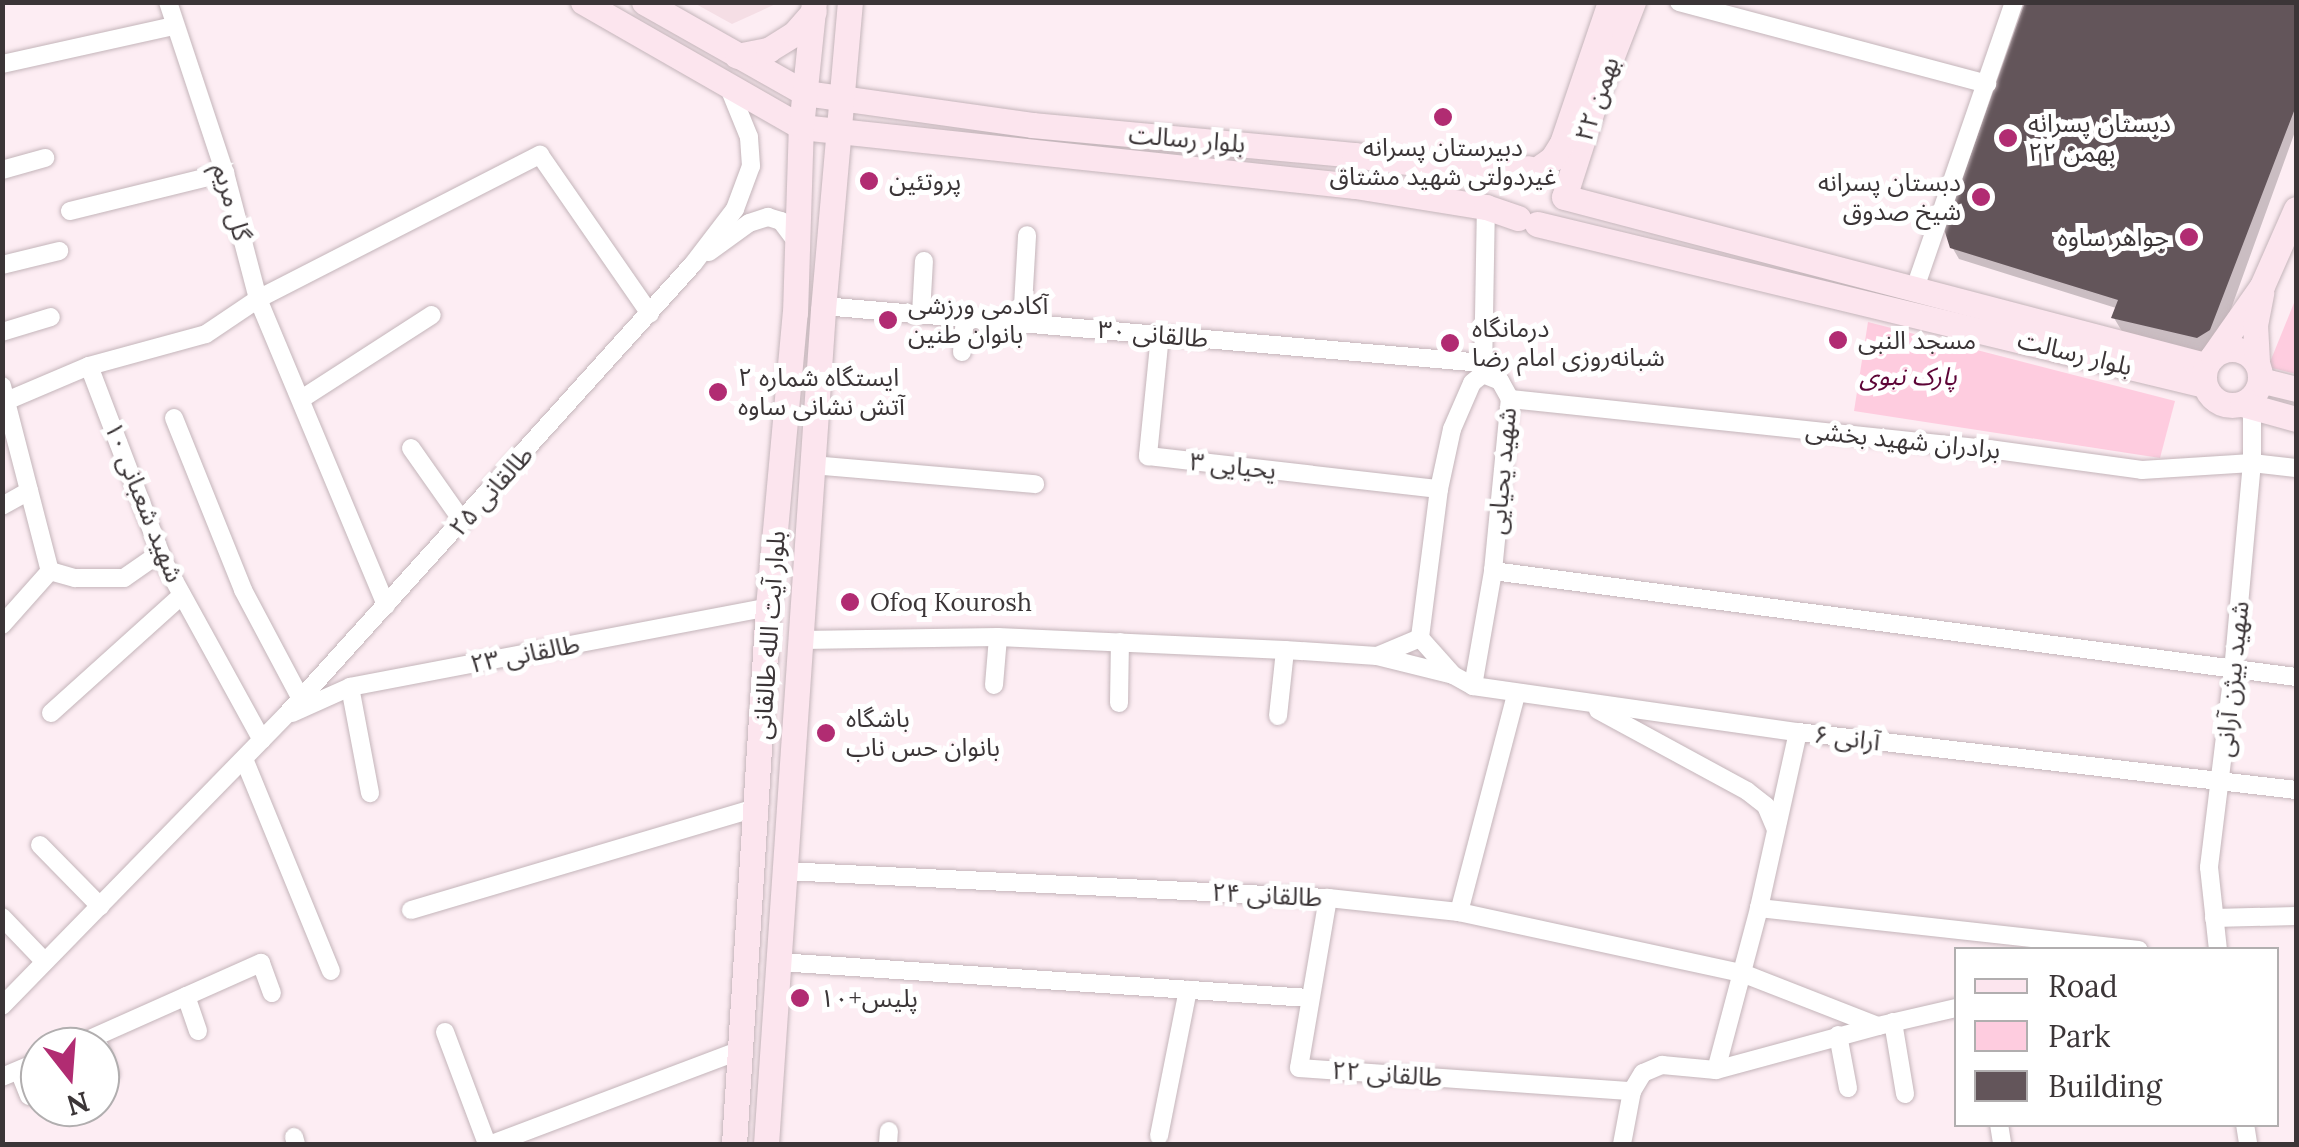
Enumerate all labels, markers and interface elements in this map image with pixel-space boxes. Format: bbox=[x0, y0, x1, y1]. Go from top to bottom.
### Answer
street label: ۲۲ بهمن bbox=[1569, 53, 1625, 145]
marker: دبیرستان پسرانه غیردولتی شهید مشتاق bbox=[1432, 106, 1454, 128]
place label: دبستان پسرانه ۲۲ بهمن bbox=[2028, 109, 2171, 168]
street label: بلوار رسالت bbox=[1127, 119, 1247, 159]
marker: دبستان پسرانه ۲۲ بهمن bbox=[1997, 127, 2019, 149]
place label: دبیرستان پسرانه غیردولتی شهید مشتاق bbox=[1330, 133, 1556, 192]
street label: گل مریم bbox=[207, 160, 257, 244]
place label: پروتئین bbox=[889, 166, 961, 196]
place label: دبستان پسرانه شیخ صدوق bbox=[1818, 168, 1961, 227]
marker: پروتئین bbox=[858, 170, 880, 192]
marker: دبستان پسرانه شیخ صدوق bbox=[1970, 186, 1992, 208]
place label: جواهر ساوه bbox=[2058, 222, 2169, 252]
marker: جواهر ساوه bbox=[2178, 226, 2200, 248]
place label: آکادمی ورزشی بانوان طنین bbox=[908, 291, 1048, 350]
marker: آکادمی ورزشی بانوان طنین bbox=[877, 309, 899, 331]
street label: طالقانی ۳۰ bbox=[1097, 314, 1209, 354]
place label: درمانگاه شبانه‌روزی امام رضا bbox=[1472, 314, 1665, 373]
street label: بلوار رسالت bbox=[2015, 324, 2135, 382]
place label: مسجد النبی bbox=[1858, 325, 1976, 355]
marker: مسجد النبی bbox=[1827, 329, 1849, 351]
marker: درمانگاه شبانه‌روزی امام رضا bbox=[1437, 330, 1463, 356]
park label: پارک نبوی bbox=[1859, 361, 1957, 391]
place label: ایستگاه شماره ۲ آتش نشانی ساوه bbox=[738, 363, 905, 422]
marker: ایستگاه شماره ۲ آتش نشانی ساوه bbox=[707, 381, 729, 403]
street label: شهید یحیایی bbox=[1482, 406, 1522, 536]
street label: برادران شهید بخشی bbox=[1804, 415, 2002, 465]
street label: شهید شعبانی ۱۰ bbox=[98, 417, 190, 587]
street label: طالقانی ۲۵ bbox=[443, 440, 539, 542]
street label: یحیایی ۳ bbox=[1188, 447, 1278, 485]
street label: بلوار آیت الله طالقانی bbox=[747, 530, 791, 740]
place label: Ofoq Kourosh bbox=[870, 587, 1032, 617]
marker: Ofoq Kourosh bbox=[839, 591, 861, 613]
street label: شهید بیژن آرانی bbox=[2209, 600, 2255, 758]
street label: طالقانی ۲۳ bbox=[468, 629, 582, 679]
place label: باشگاه بانوان حس ناب bbox=[846, 704, 1000, 763]
street label: آرانی ۶ bbox=[1812, 719, 1882, 757]
marker: باشگاه بانوان حس ناب bbox=[815, 722, 837, 744]
street label: طالقانی ۲۴ bbox=[1211, 877, 1323, 913]
legend bbox=[1954, 947, 2279, 1127]
text: Road bbox=[2048, 967, 2118, 1005]
place label: پلیس+۱۰ bbox=[820, 983, 918, 1013]
marker: پلیس+۱۰ bbox=[789, 987, 811, 1009]
text: Park bbox=[2048, 1017, 2110, 1055]
north arrow bbox=[20, 1027, 120, 1127]
street label: طالقانی ۲۲ bbox=[1331, 1055, 1443, 1093]
text: Building bbox=[2048, 1067, 2162, 1105]
text: N bbox=[63, 1083, 94, 1124]

